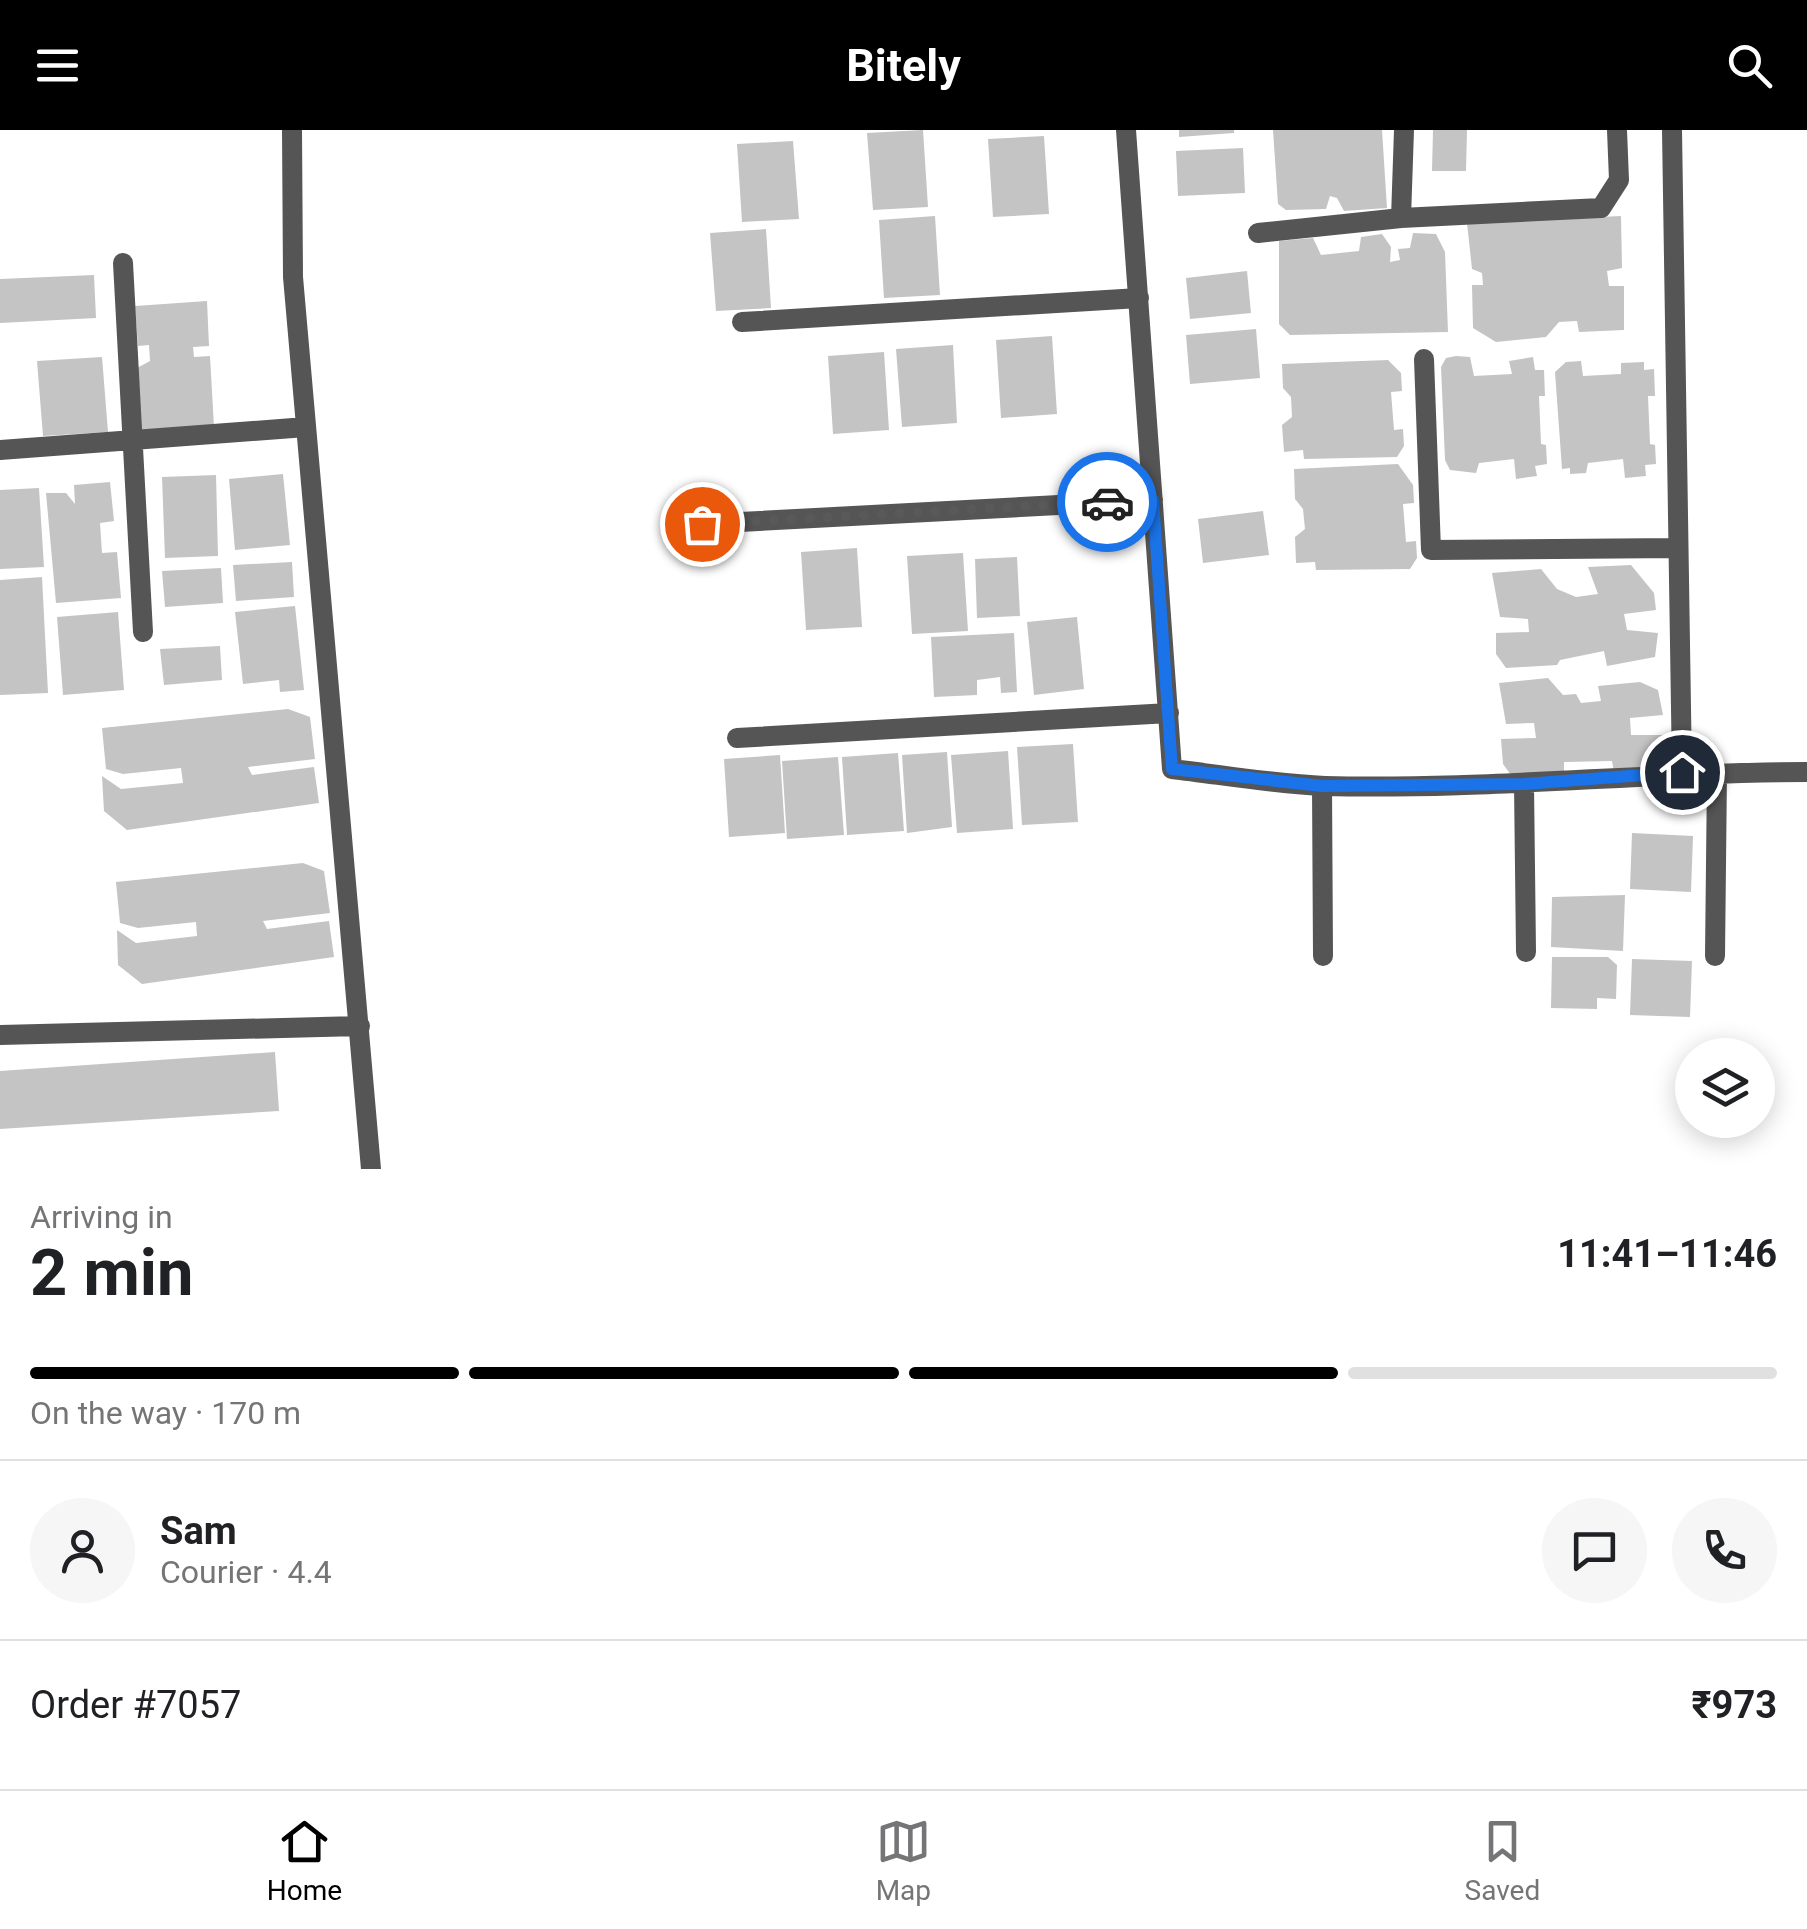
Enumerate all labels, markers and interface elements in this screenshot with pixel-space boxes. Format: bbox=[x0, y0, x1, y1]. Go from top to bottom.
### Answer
icon: menu bbox=[30, 38, 85, 93]
icon: search bbox=[1722, 38, 1777, 93]
text: Bitely bbox=[846, 39, 961, 92]
courier bbox=[1057, 452, 1157, 552]
icon: car bbox=[1080, 475, 1135, 530]
pin bbox=[660, 482, 745, 567]
icon: bag bbox=[675, 497, 730, 552]
pin bbox=[1640, 730, 1725, 815]
icon: home bbox=[1655, 745, 1710, 800]
map controls bbox=[1675, 1038, 1775, 1138]
button: layers bbox=[1675, 1038, 1775, 1138]
text: Arriving in bbox=[30, 1198, 173, 1236]
text: 11:41–11:46 bbox=[1557, 1232, 1777, 1276]
text: 2 min bbox=[30, 1235, 193, 1311]
text: On the way · 170 m bbox=[30, 1394, 301, 1432]
button: person bbox=[30, 1498, 135, 1603]
button: chat bbox=[1542, 1498, 1647, 1603]
button: phone bbox=[1672, 1498, 1777, 1603]
text: Sam bbox=[160, 1509, 237, 1553]
text: Courier · 4.4 bbox=[160, 1553, 332, 1591]
text: Order #7057 bbox=[30, 1683, 241, 1727]
text: ₹973 bbox=[1692, 1683, 1777, 1727]
tab: Home bbox=[267, 1814, 342, 1907]
tab: Map bbox=[876, 1814, 931, 1907]
tab: Saved bbox=[1465, 1814, 1540, 1907]

